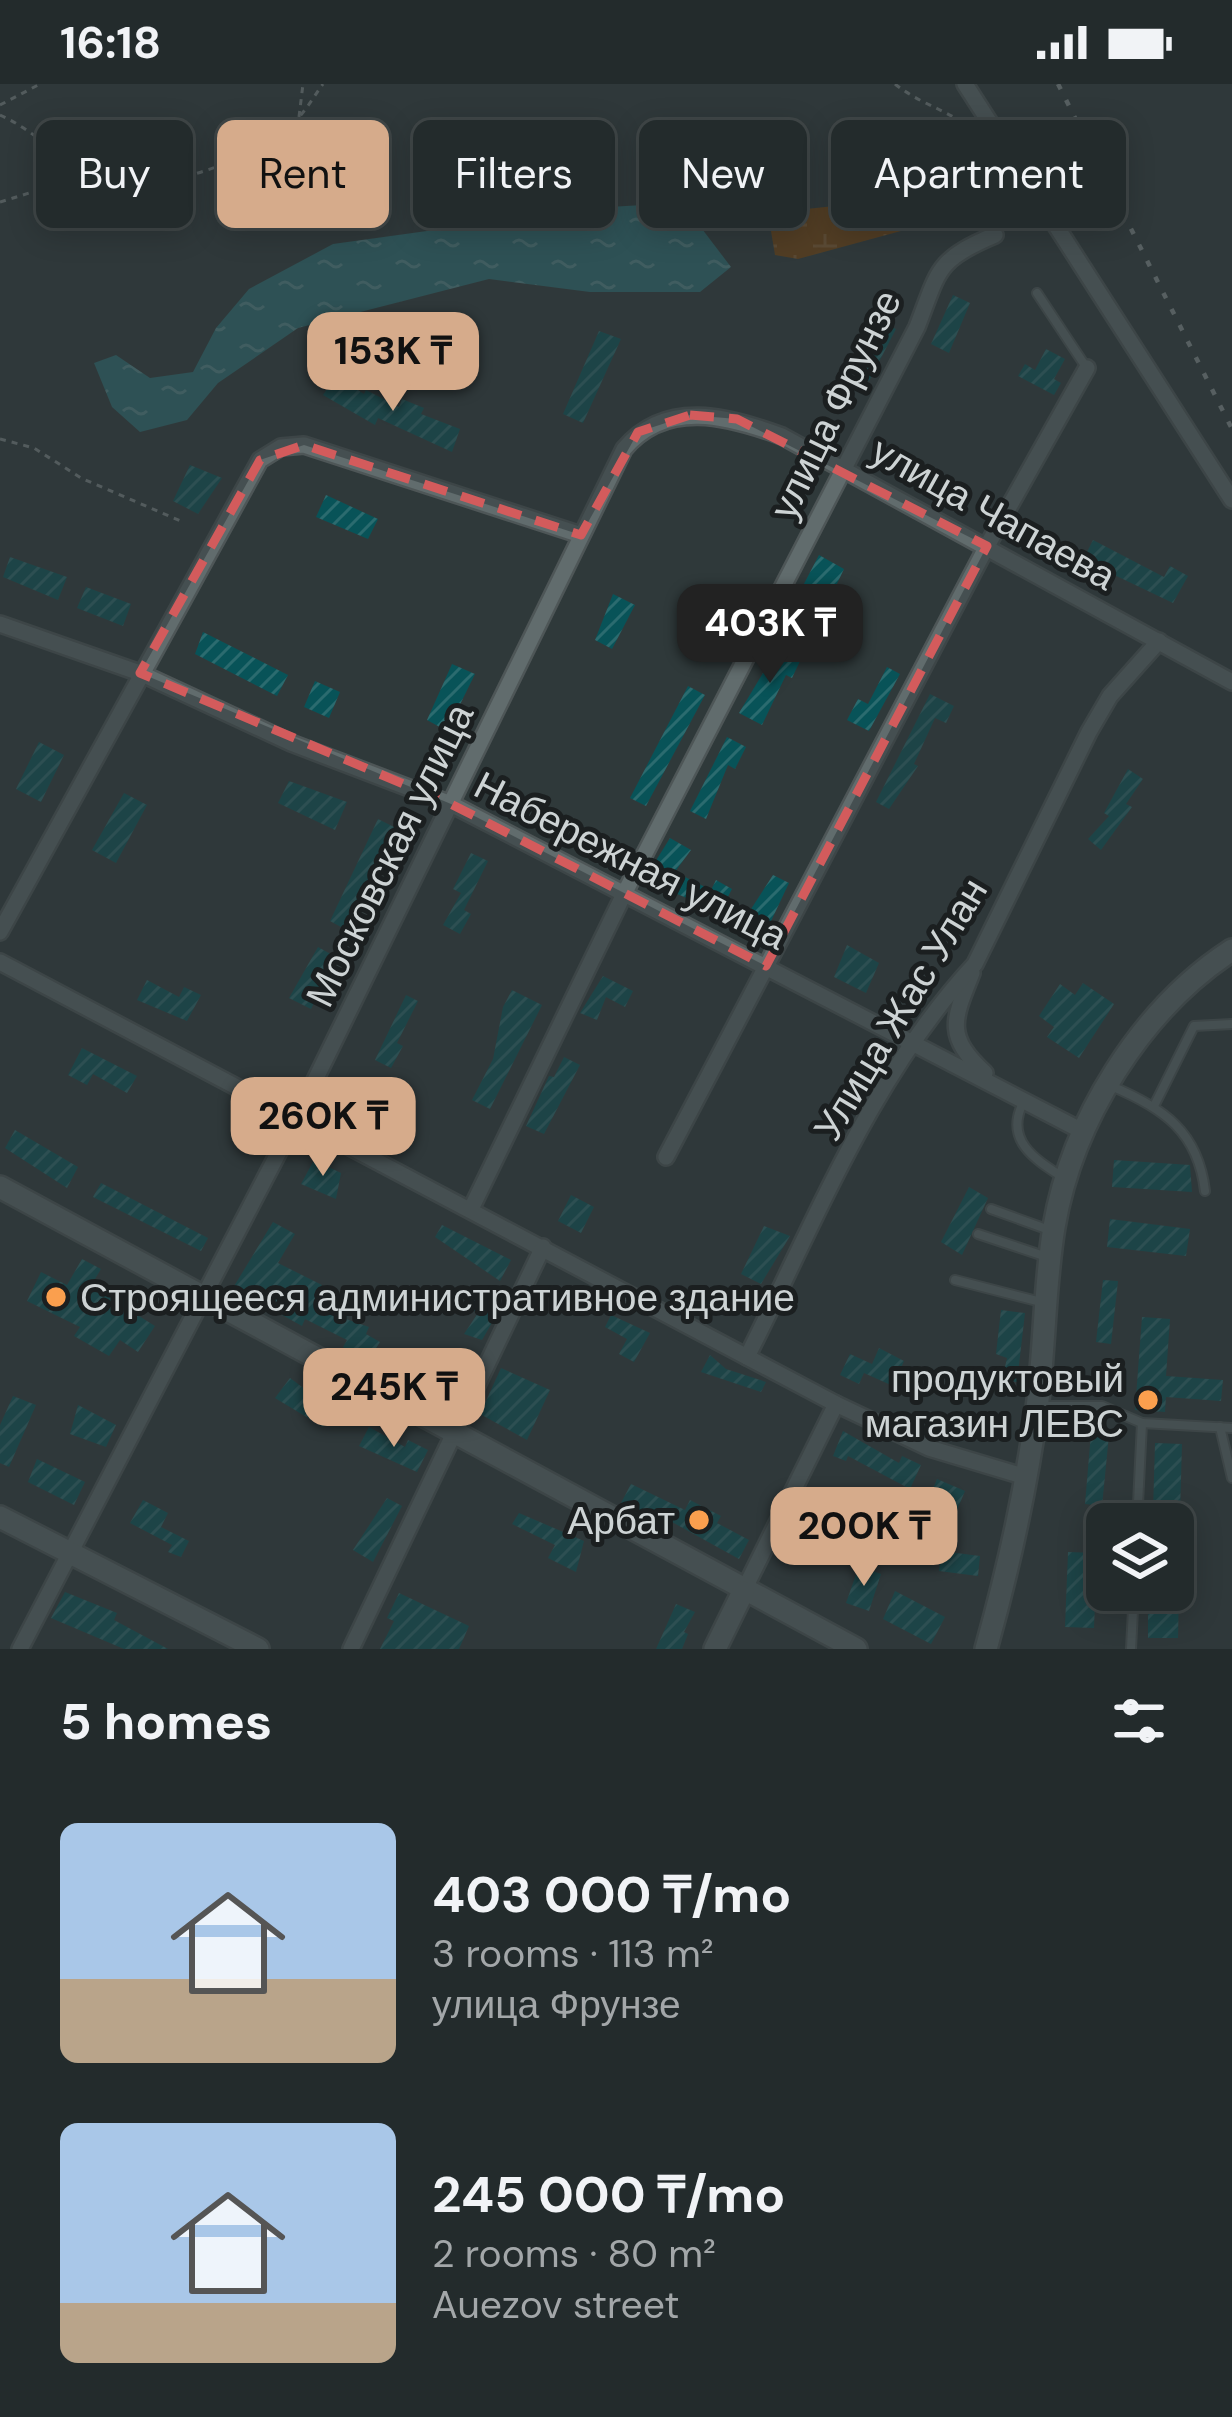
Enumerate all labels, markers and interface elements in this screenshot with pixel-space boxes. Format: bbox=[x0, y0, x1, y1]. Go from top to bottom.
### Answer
text: 16:18 bbox=[60, 13, 161, 72]
chip: Buy bbox=[36, 120, 193, 228]
chip: Rent bbox=[217, 120, 389, 228]
chip: Filters bbox=[413, 120, 615, 228]
chip: New bbox=[639, 120, 807, 228]
chip: Apartment bbox=[831, 120, 1126, 228]
street label: улица Фрунзе bbox=[758, 281, 913, 527]
pin: 153K ₸ bbox=[295, 312, 491, 414]
text: 153K ₸ bbox=[334, 325, 452, 376]
street label: улица Чапаева bbox=[863, 425, 1125, 602]
pin: 403K ₸ bbox=[672, 584, 868, 686]
text: 403K ₸ bbox=[704, 597, 836, 648]
street label: Московская улица bbox=[294, 695, 485, 1015]
street label: Набережная улица bbox=[466, 760, 796, 961]
street label: Улица Жас Улан bbox=[802, 869, 999, 1150]
pin: 260K ₸ bbox=[225, 1077, 421, 1179]
text: 260K ₸ bbox=[258, 1090, 388, 1141]
place label: Строящееся административное здание bbox=[80, 1272, 795, 1323]
marker: Строящееся административное здание bbox=[43, 1284, 69, 1310]
pin: 245K ₸ bbox=[296, 1348, 492, 1450]
place label: продуктовый магазин ЛЕВС bbox=[865, 1353, 1124, 1449]
text: 245K ₸ bbox=[330, 1361, 458, 1412]
marker: продуктовый магазин ЛЕВС bbox=[1135, 1387, 1161, 1413]
pin: 200K ₸ bbox=[766, 1487, 962, 1589]
place label: Арбат bbox=[567, 1495, 675, 1546]
text: 200K ₸ bbox=[797, 1500, 931, 1551]
map controls bbox=[1086, 1503, 1194, 1611]
button: layers bbox=[1086, 1503, 1194, 1611]
marker: Арбат bbox=[686, 1507, 712, 1533]
text: 5 homes bbox=[60, 1688, 272, 1755]
icon: filters bbox=[1106, 1688, 1172, 1754]
text: 403 000 ₸/mo bbox=[432, 1861, 791, 1928]
icon: home bbox=[156, 1871, 300, 2015]
text: 3 rooms · 113 m² bbox=[432, 1928, 714, 1979]
text: улица Фрунзе bbox=[432, 1979, 681, 2030]
text: 245 000 ₸/mo bbox=[432, 2161, 785, 2228]
icon: home bbox=[156, 2171, 300, 2315]
text: 2 rooms · 80 m² bbox=[432, 2228, 716, 2279]
text: Auezov street bbox=[432, 2279, 680, 2330]

